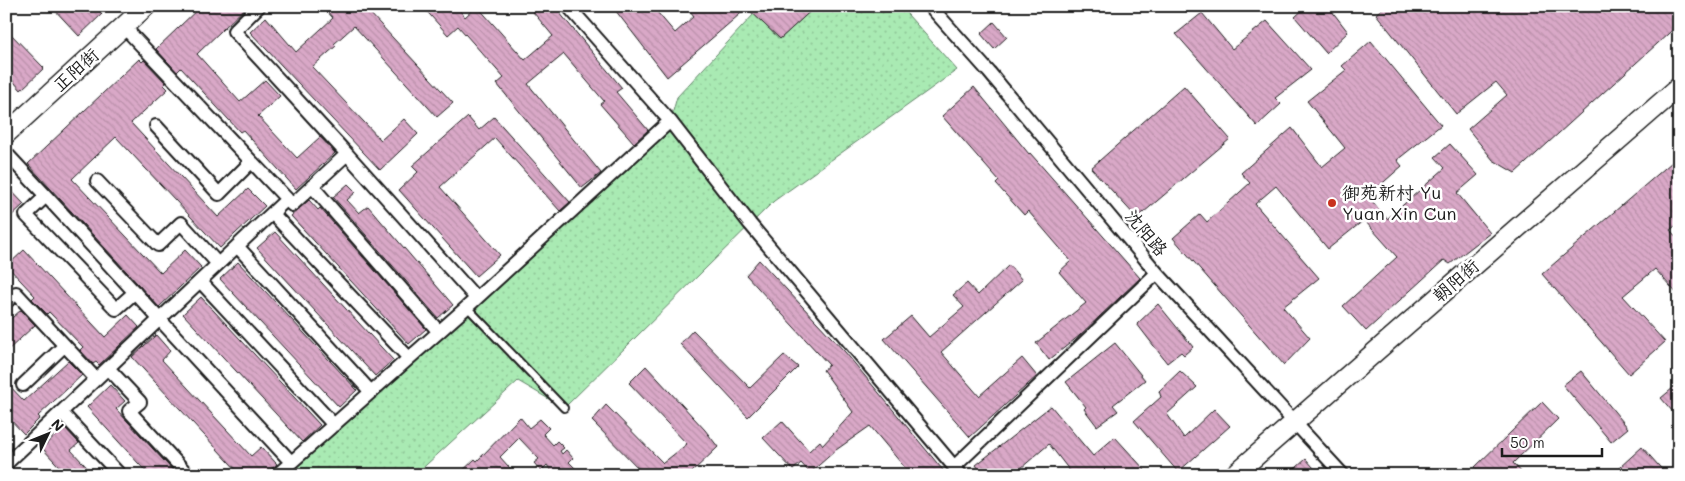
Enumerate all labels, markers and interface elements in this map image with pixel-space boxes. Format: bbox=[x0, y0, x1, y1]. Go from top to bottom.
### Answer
street label: 正阳街 bbox=[47, 42, 103, 96]
place label: 御苑新村 Yu Yuan Xin Cun bbox=[1342, 180, 1456, 225]
marker: 御苑新村 Yu Yuan Xin Cun bbox=[1326, 197, 1338, 209]
street label: 沈阳路 bbox=[1120, 204, 1173, 261]
street label: 朝阳街 bbox=[1427, 253, 1484, 307]
north arrow bbox=[22, 408, 72, 458]
text: N bbox=[47, 414, 68, 435]
scale bar bbox=[1502, 426, 1602, 458]
text: 50 m bbox=[1510, 432, 1545, 452]

